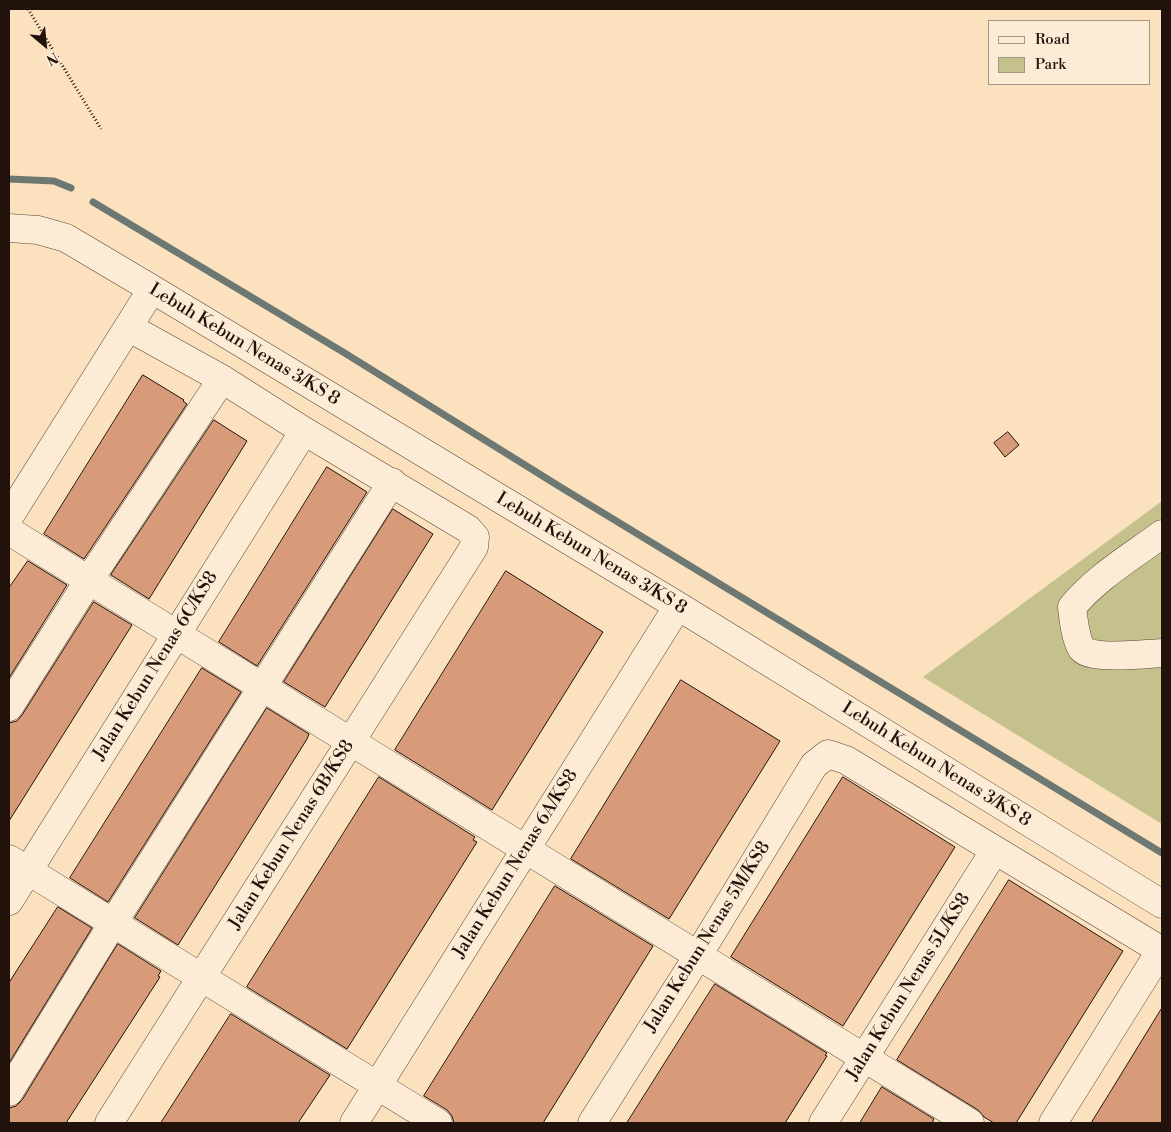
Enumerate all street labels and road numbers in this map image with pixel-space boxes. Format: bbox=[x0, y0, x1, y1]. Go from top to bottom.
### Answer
street label: Lebuh Kebun Nenas 3/KS 8 bbox=[145, 279, 343, 411]
street label: Lebuh Kebun Nenas 3/KS 8 bbox=[492, 488, 690, 620]
street label: Jalan Kebun Nenas 6C/KS8 bbox=[89, 568, 223, 764]
street label: Lebuh Kebun Nenas 3/KS 8 bbox=[837, 698, 1035, 832]
street label: Jalan Kebun Nenas 6B/KS8 bbox=[225, 736, 359, 934]
street label: Jalan Kebun Nenas 6A/KS8 bbox=[449, 766, 583, 962]
street label: Jalan Kebun Nenas 5M/KS8 bbox=[640, 838, 776, 1036]
street label: Jalan Kebun Nenas 5L/KS8 bbox=[842, 889, 976, 1085]

